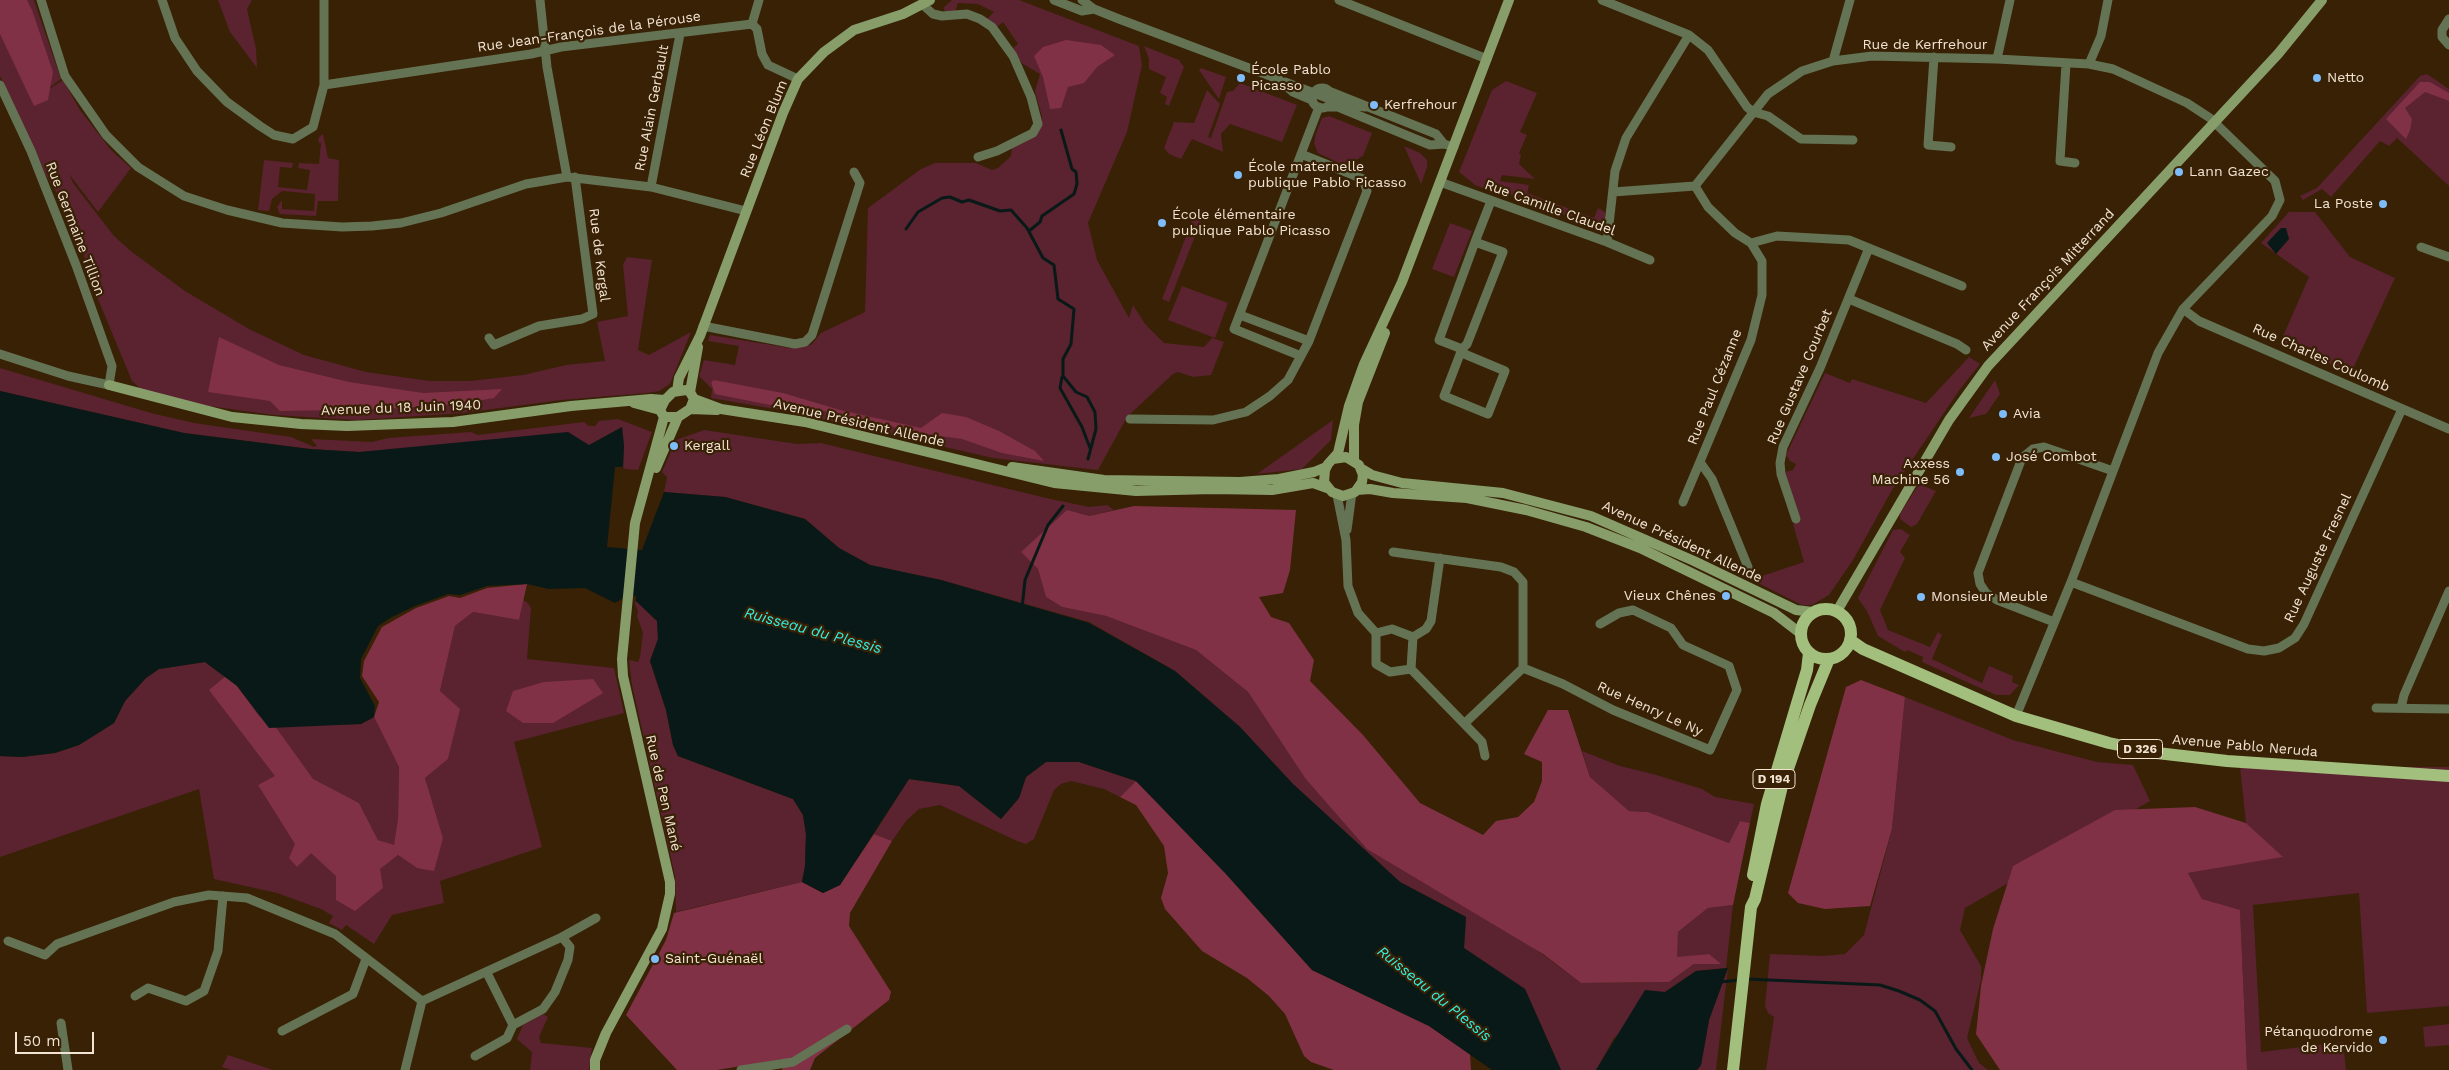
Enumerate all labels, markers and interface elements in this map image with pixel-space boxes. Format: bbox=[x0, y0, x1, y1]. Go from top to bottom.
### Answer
street label: Rue Jean-François de la Pérouse bbox=[476, 8, 702, 56]
street label: Rue de Kerfrehour bbox=[1862, 37, 1988, 53]
street label: Rue Alain Gerbault bbox=[632, 43, 672, 173]
place label: École Pablo Picasso bbox=[1251, 62, 1331, 94]
place label: Netto bbox=[2327, 70, 2364, 86]
marker: École Pablo Picasso bbox=[1235, 72, 1247, 84]
marker: Netto bbox=[2311, 72, 2323, 84]
street label: Rue Léon Blum bbox=[737, 78, 791, 180]
place label: Kerfrehour bbox=[1384, 97, 1457, 113]
marker: Kerfrehour bbox=[1368, 99, 1380, 111]
place label: École maternelle publique Pablo Picasso bbox=[1248, 159, 1406, 192]
street label: Rue Germaine Tillion bbox=[42, 160, 108, 298]
place label: Lann Gazec bbox=[2189, 164, 2269, 180]
marker: Lann Gazec bbox=[2173, 166, 2185, 178]
marker: École maternelle publique Pablo Picasso bbox=[1232, 169, 1244, 181]
street label: Rue Camille Claudel bbox=[1482, 176, 1618, 240]
place label: La Poste bbox=[2314, 196, 2373, 212]
marker: La Poste bbox=[2377, 198, 2389, 210]
street label: Avenue François Mitterrand bbox=[1978, 206, 2118, 354]
street label: Rue de Kergal bbox=[585, 207, 613, 303]
place label: École élémentaire publique Pablo Picasso bbox=[1172, 207, 1330, 240]
marker: École élémentaire publique Pablo Picasso bbox=[1156, 217, 1168, 229]
street label: Rue Gustave Courbet bbox=[1764, 307, 1836, 447]
street label: Rue Charles Coulomb bbox=[2250, 320, 2392, 396]
street label: Rue Paul Cézanne bbox=[1684, 327, 1746, 447]
street label: Avenue Président Allende bbox=[772, 395, 946, 451]
street label: Avenue du 18 Juin 1940 bbox=[321, 397, 481, 419]
place label: Avia bbox=[2013, 406, 2041, 422]
marker: Avia bbox=[1997, 408, 2009, 420]
place label: Kergall bbox=[684, 438, 730, 454]
marker: Kergall bbox=[668, 440, 680, 452]
place label: José Combot bbox=[2006, 449, 2097, 465]
marker: José Combot bbox=[1990, 451, 2002, 463]
place label: Axxess Machine 56 bbox=[1872, 456, 1950, 488]
marker: Axxess Machine 56 bbox=[1954, 466, 1966, 478]
street label: Rue Auguste Fresnel bbox=[2281, 491, 2355, 625]
street label: Avenue Président Allende bbox=[1599, 497, 1765, 587]
place label: Vieux Chênes bbox=[1624, 588, 1716, 604]
place label: Monsieur Meuble bbox=[1931, 589, 2048, 605]
marker: Vieux Chênes bbox=[1720, 590, 1732, 602]
marker: Monsieur Meuble bbox=[1915, 591, 1927, 603]
water label: Ruisseau du Plessis bbox=[742, 604, 884, 658]
street label: Rue Henry Le Ny bbox=[1595, 678, 1705, 740]
street label: Avenue Pablo Neruda bbox=[2171, 731, 2319, 761]
street label: Rue de Pen Mané bbox=[641, 733, 685, 853]
road number: D 326 bbox=[2118, 740, 2162, 759]
road number: D 194 bbox=[1753, 770, 1795, 789]
water label: Ruisseau du Plessis bbox=[1373, 942, 1495, 1046]
place label: Saint-Guénaël bbox=[665, 951, 763, 967]
marker: Saint-Guénaël bbox=[649, 953, 661, 965]
scale bar bbox=[18, 1022, 96, 1054]
place label: Pétanquodrome de Kervido bbox=[2264, 1024, 2373, 1056]
text: 50 m bbox=[23, 1032, 60, 1050]
marker: Pétanquodrome de Kervido bbox=[2377, 1034, 2389, 1046]

